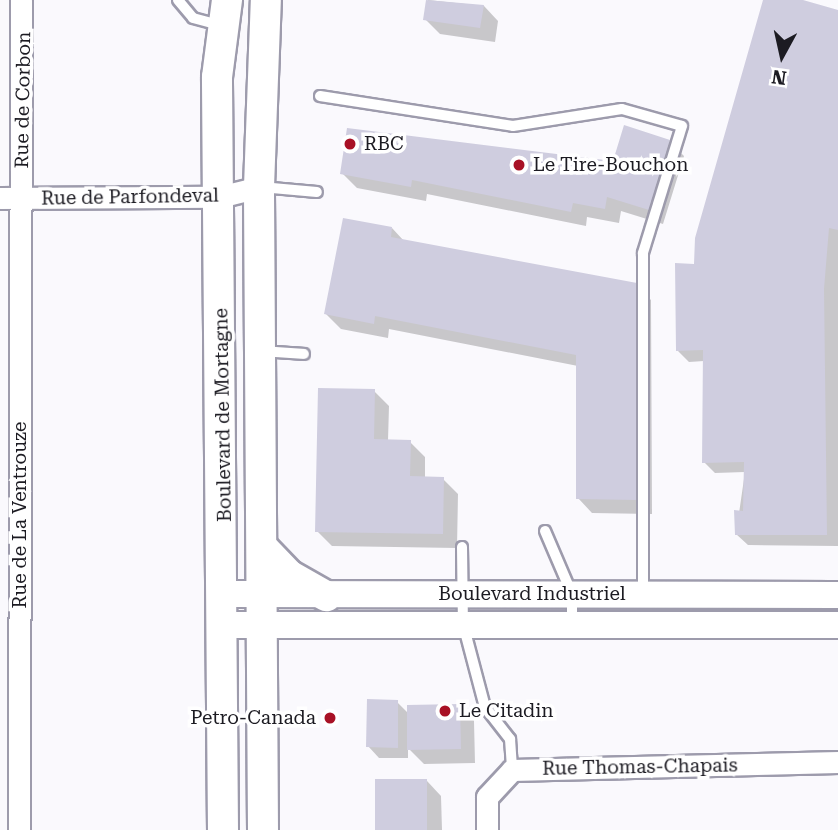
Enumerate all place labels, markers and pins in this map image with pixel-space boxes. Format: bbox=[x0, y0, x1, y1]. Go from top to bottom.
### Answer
place label: RBC bbox=[364, 133, 404, 155]
marker: RBC bbox=[342, 136, 358, 152]
place label: Le Tire-Bouchon bbox=[533, 154, 688, 176]
marker: Le Tire-Bouchon bbox=[511, 157, 527, 173]
place label: Le Citadin bbox=[459, 700, 554, 722]
marker: Le Citadin bbox=[437, 703, 453, 719]
place label: Petro-Canada bbox=[190, 707, 316, 729]
marker: Petro-Canada bbox=[322, 710, 338, 726]

